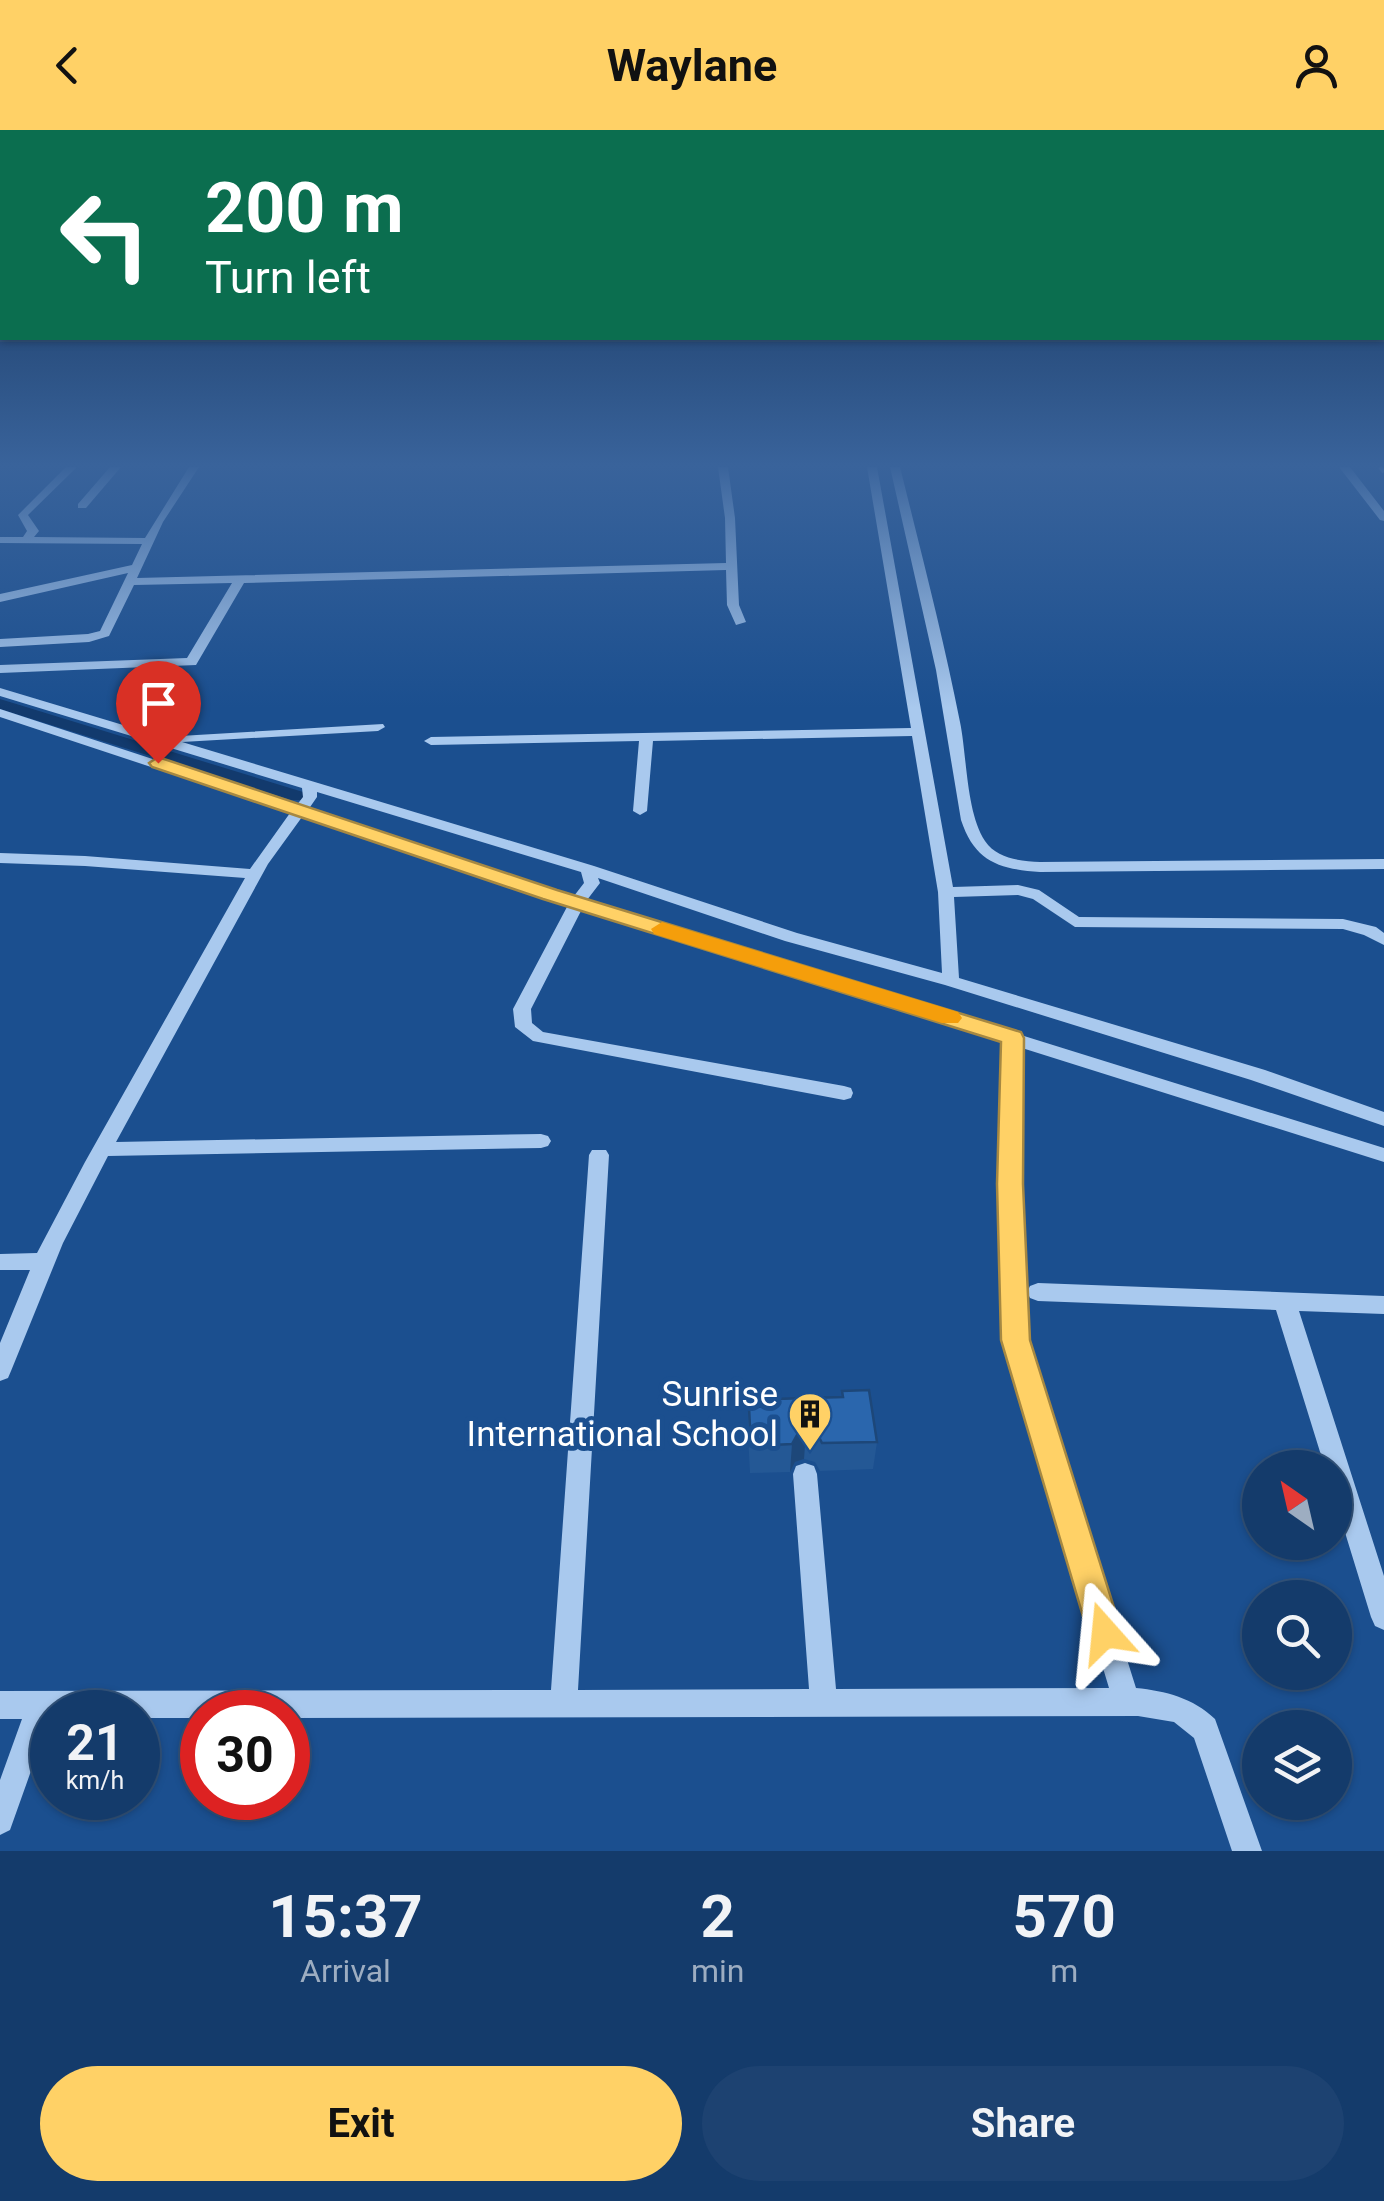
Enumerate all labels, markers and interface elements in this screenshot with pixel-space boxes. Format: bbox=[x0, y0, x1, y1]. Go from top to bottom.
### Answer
icon: back bbox=[40, 38, 95, 93]
icon: person bbox=[1289, 38, 1344, 93]
text: Waylane bbox=[607, 39, 777, 92]
text: 200 m bbox=[205, 167, 404, 249]
icon: left bbox=[40, 170, 170, 300]
text: Turn left bbox=[205, 251, 371, 304]
pin bbox=[116, 661, 201, 764]
icon: arrive bbox=[131, 676, 186, 731]
place label: Sunrise International School bbox=[467, 1374, 778, 1455]
building icon: Sunrise International School bbox=[787, 1391, 833, 1452]
north arrow bbox=[1242, 1450, 1352, 1560]
map controls bbox=[1242, 1450, 1352, 1820]
button: search bbox=[1242, 1580, 1352, 1690]
position arrow bbox=[1053, 1581, 1157, 1685]
speed limit sign: 30 bbox=[180, 1690, 310, 1820]
button: layers bbox=[1242, 1710, 1352, 1820]
text: 21 bbox=[66, 1714, 124, 1772]
text: km/h bbox=[66, 1766, 124, 1795]
text: 15:37 bbox=[268, 1881, 423, 1952]
text: 2 bbox=[700, 1881, 735, 1952]
text: 570 bbox=[1013, 1881, 1116, 1952]
text: Arrival bbox=[300, 1952, 391, 1990]
text: min bbox=[691, 1952, 744, 1990]
text: m bbox=[1050, 1952, 1078, 1990]
button: Exit bbox=[40, 2066, 682, 2181]
button: Share bbox=[702, 2066, 1344, 2181]

